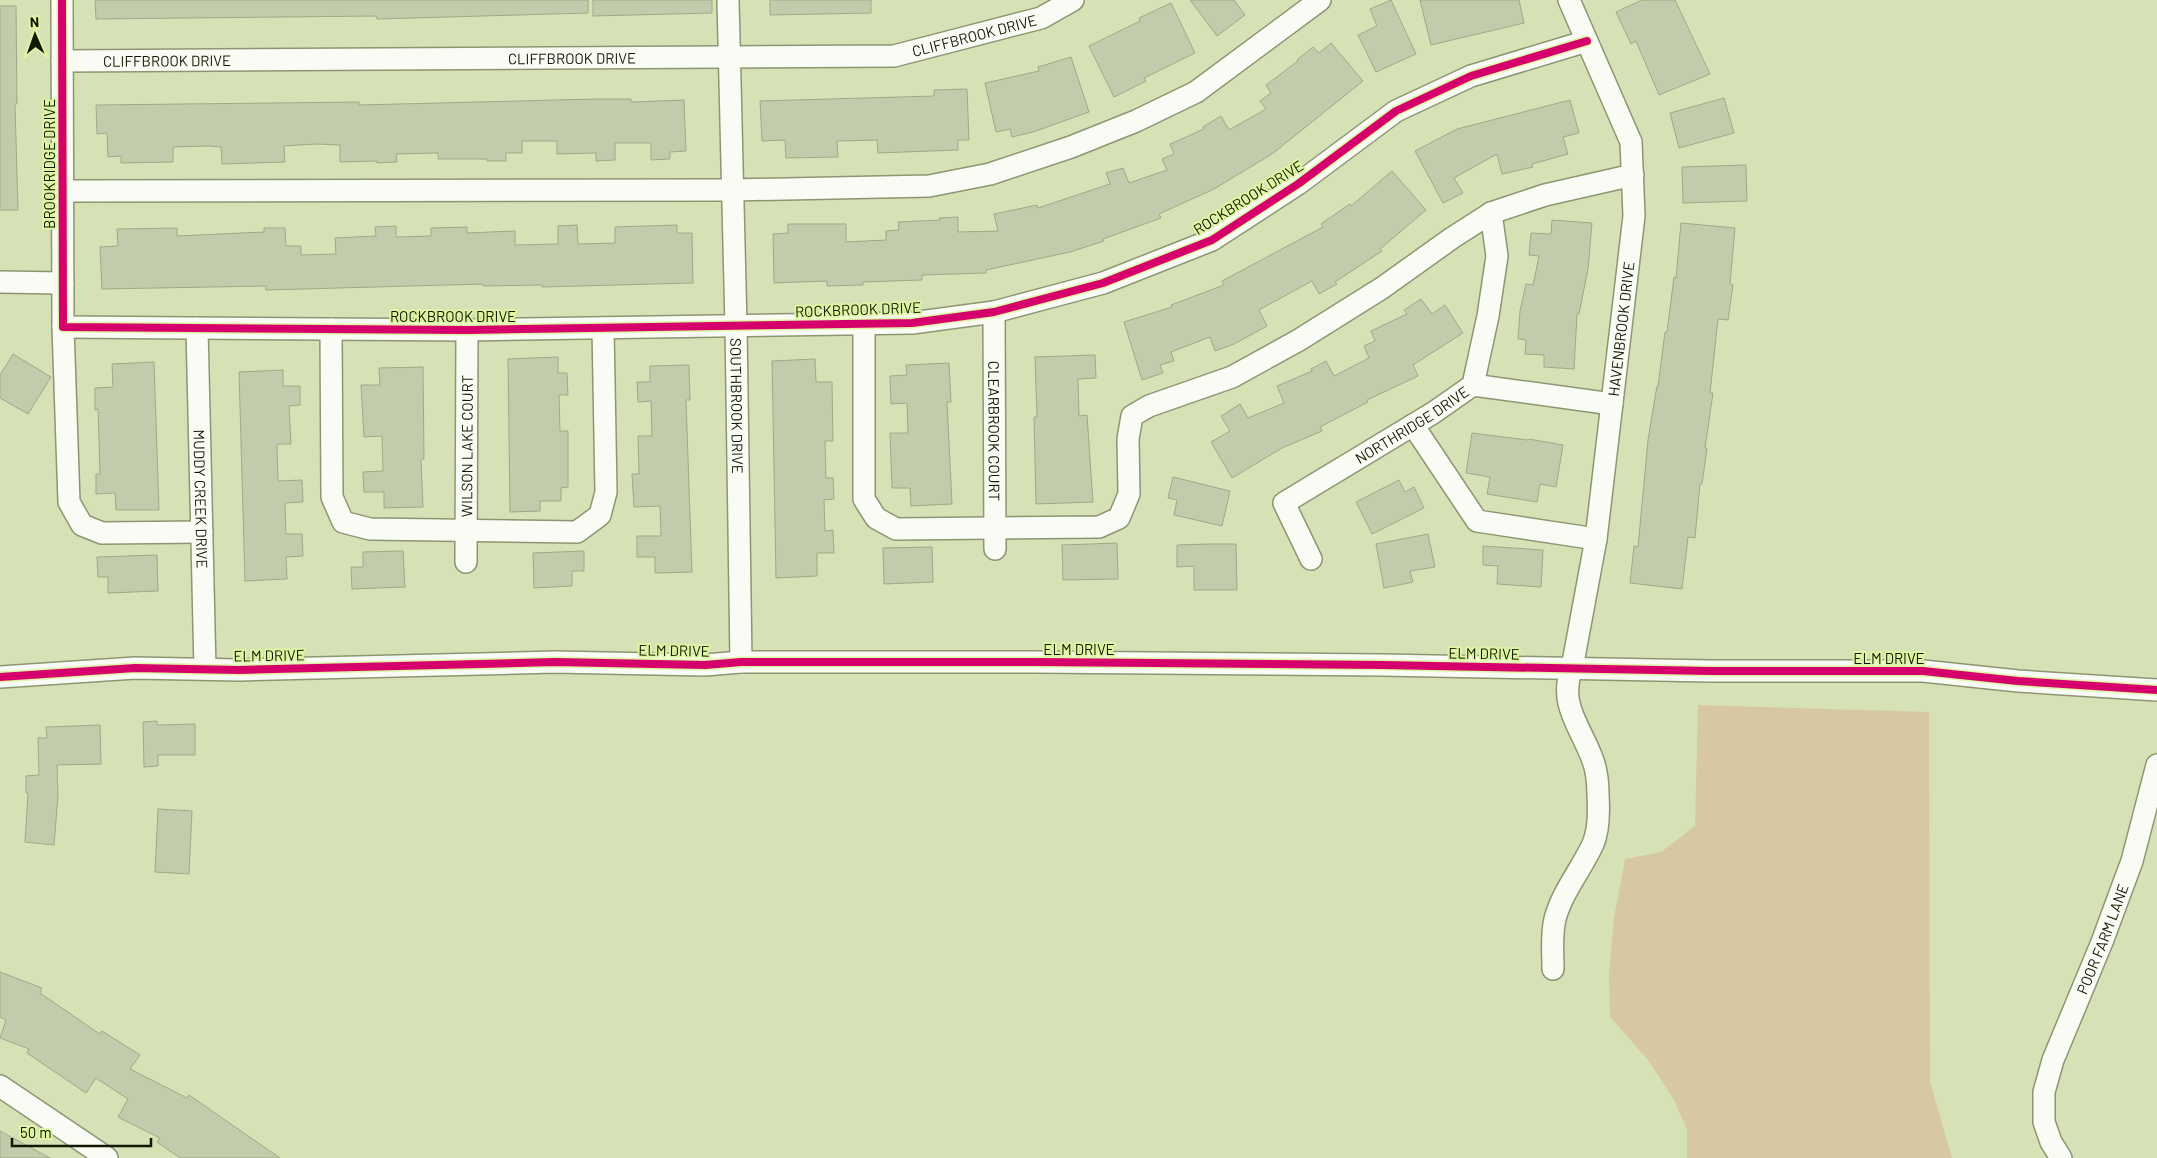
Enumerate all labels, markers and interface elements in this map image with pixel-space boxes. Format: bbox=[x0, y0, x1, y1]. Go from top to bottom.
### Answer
north arrow bbox=[10, 10, 60, 60]
street label: CLIFFBROOK DRIVE bbox=[910, 10, 1039, 60]
text: N bbox=[30, 13, 39, 30]
street label: CLIFFBROOK DRIVE bbox=[508, 49, 636, 67]
street label: CLIFFBROOK DRIVE bbox=[103, 51, 231, 70]
street label: BROOKRIDGE DRIVE bbox=[40, 99, 58, 229]
street label: ROCKBROOK DRIVE bbox=[1190, 156, 1306, 238]
street label: HAVENBROOK DRIVE bbox=[1604, 261, 1638, 397]
street label: ROCKBROOK DRIVE bbox=[795, 298, 921, 320]
street label: ROCKBROOK DRIVE bbox=[390, 307, 516, 325]
street label: SOUTHBROOK DRIVE bbox=[727, 338, 747, 474]
street label: CLEARBROOK COURT bbox=[985, 361, 1004, 501]
street label: WILSON LAKE COURT bbox=[457, 375, 476, 517]
street label: NORTHRIDGE DRIVE bbox=[1352, 382, 1472, 467]
street label: MUDDY CREEK DRIVE bbox=[190, 429, 212, 569]
street label: ELM DRIVE bbox=[638, 640, 710, 660]
street label: ELM DRIVE bbox=[1043, 640, 1115, 658]
street label: ELM DRIVE bbox=[1448, 643, 1520, 663]
street label: ELM DRIVE bbox=[233, 645, 305, 665]
street label: ELM DRIVE bbox=[1853, 649, 1925, 667]
street label: POOR FARM LANE bbox=[2072, 881, 2132, 997]
scale bar bbox=[12, 1116, 151, 1148]
text: 50 m bbox=[20, 1123, 52, 1141]

